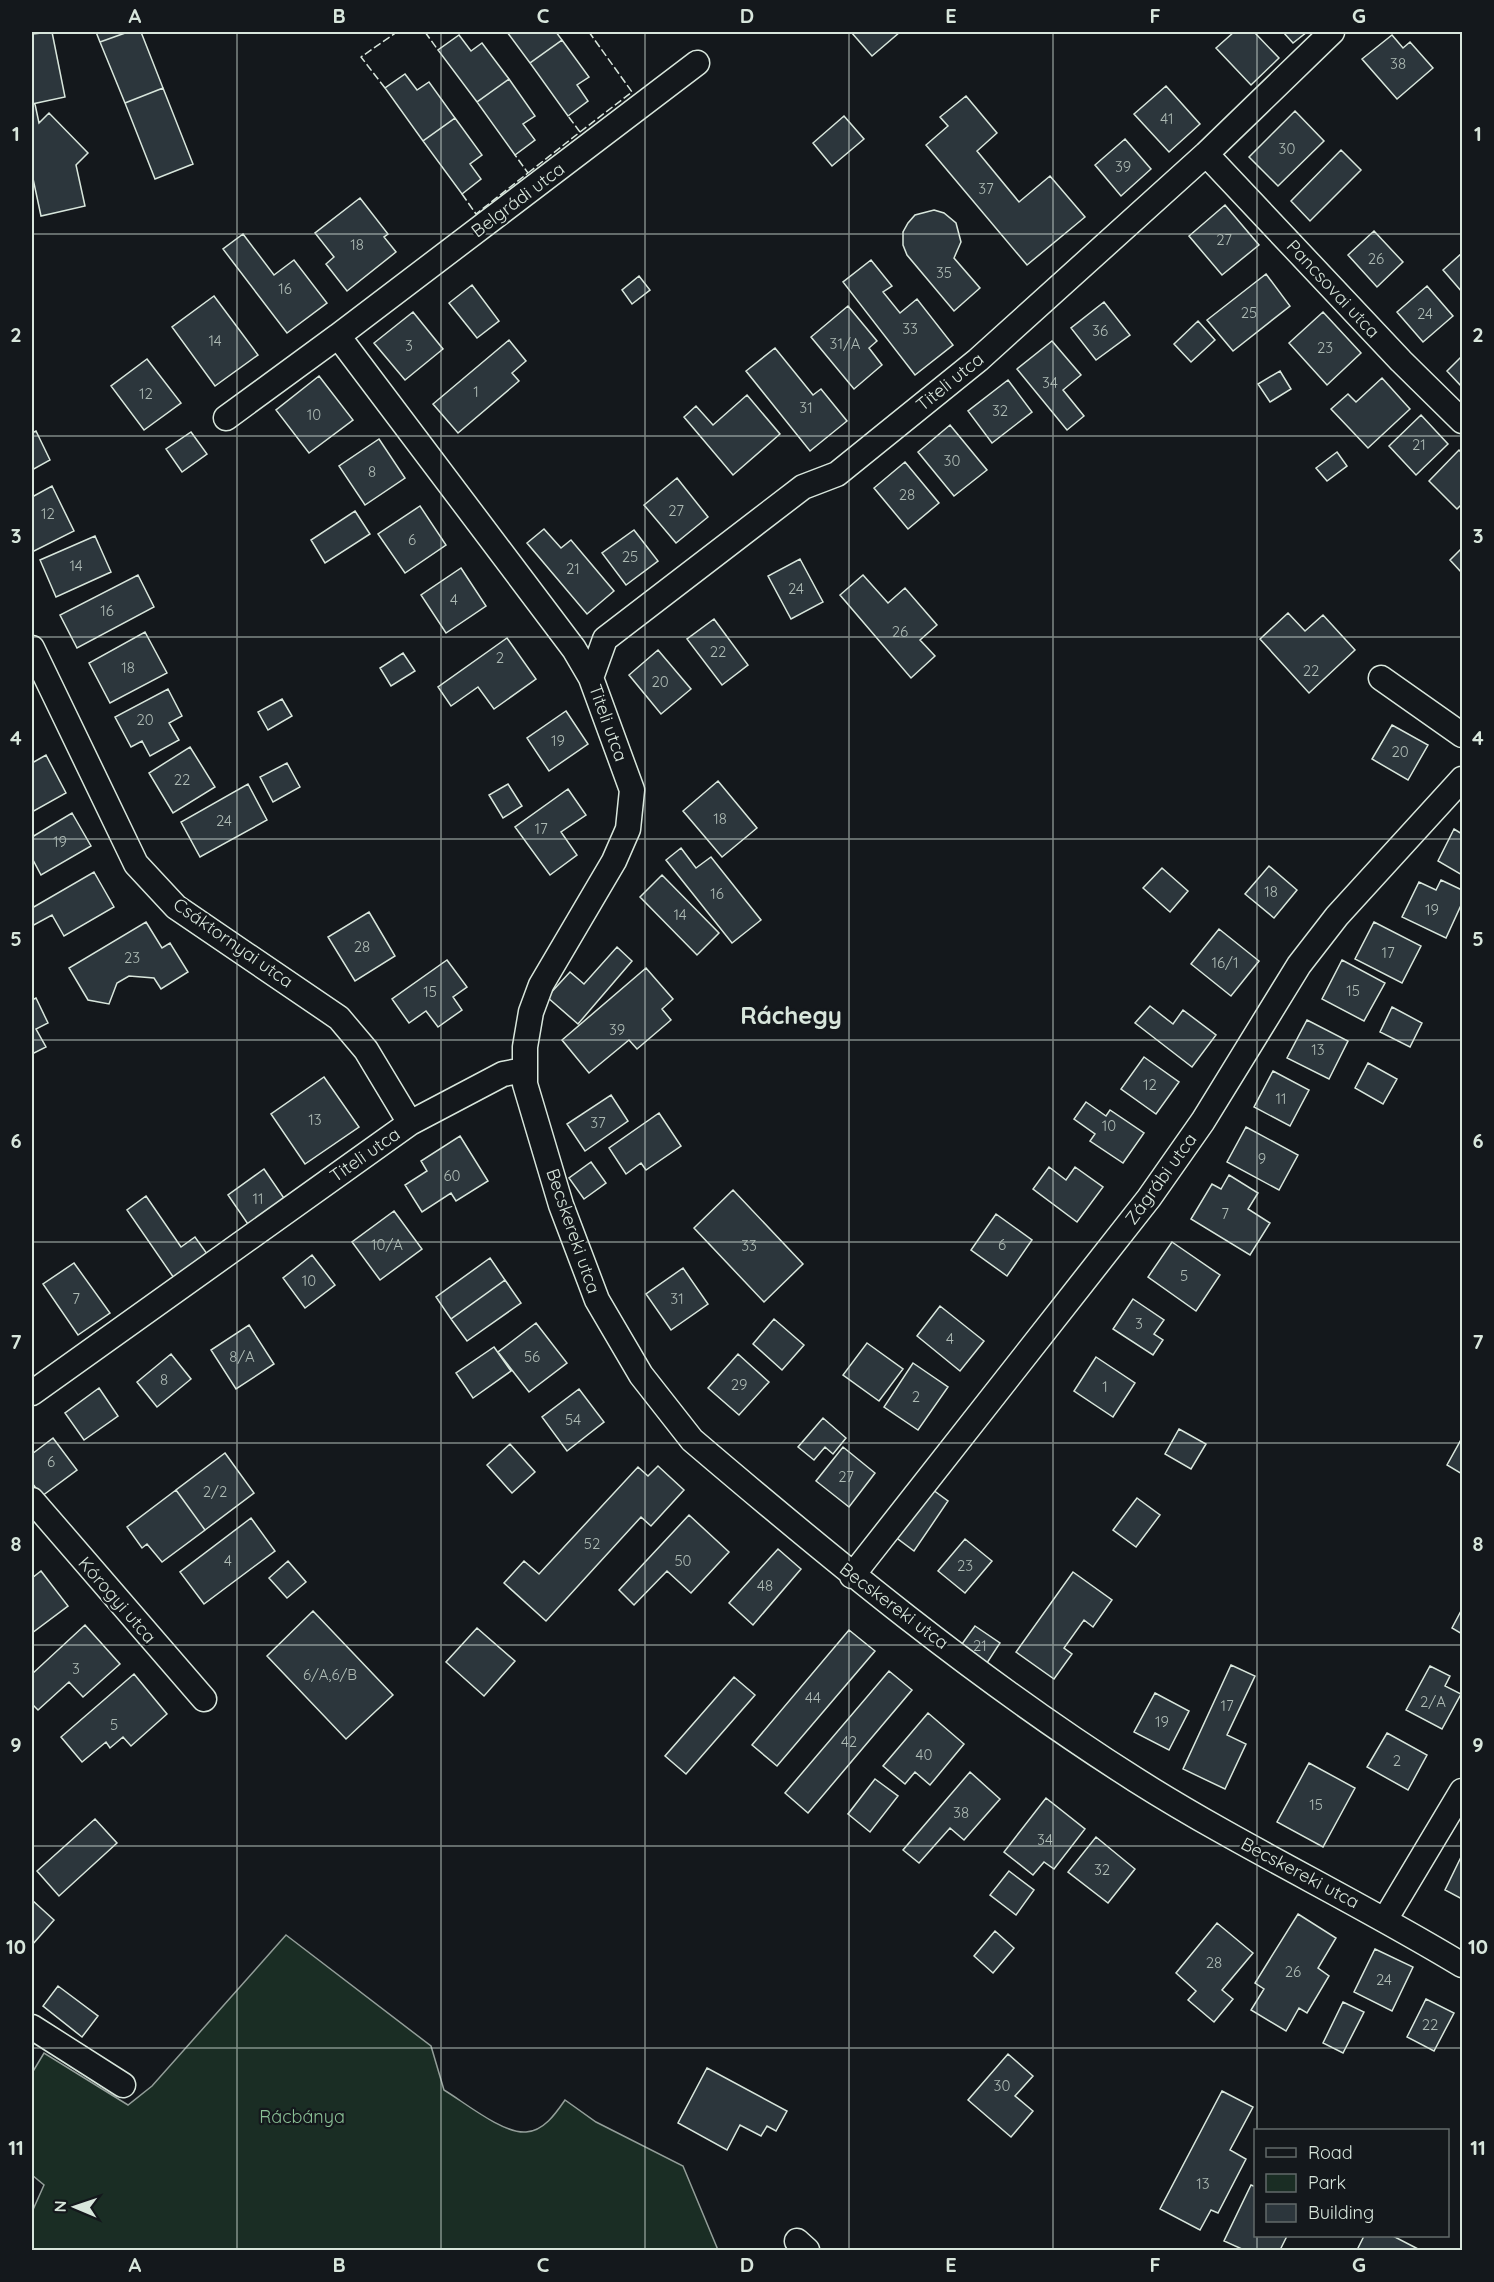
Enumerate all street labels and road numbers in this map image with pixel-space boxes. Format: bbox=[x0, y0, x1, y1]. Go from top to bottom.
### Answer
street label: Belgrádi utca bbox=[467, 157, 569, 242]
street label: Pancsovai utca bbox=[1282, 235, 1385, 343]
street label: Titeli utca bbox=[911, 347, 988, 416]
street label: Titeli utca bbox=[584, 681, 633, 764]
street label: Csáktornyai utca bbox=[169, 893, 298, 993]
street label: Titeli utca bbox=[325, 1122, 404, 1187]
street label: Zágrábi utca bbox=[1120, 1128, 1201, 1229]
street label: Becskereki utca bbox=[541, 1165, 606, 1296]
street label: Kórogyi utca bbox=[74, 1552, 161, 1648]
street label: Becskereki utca bbox=[835, 1557, 953, 1654]
street label: Becskereki utca bbox=[1237, 1832, 1363, 1913]

